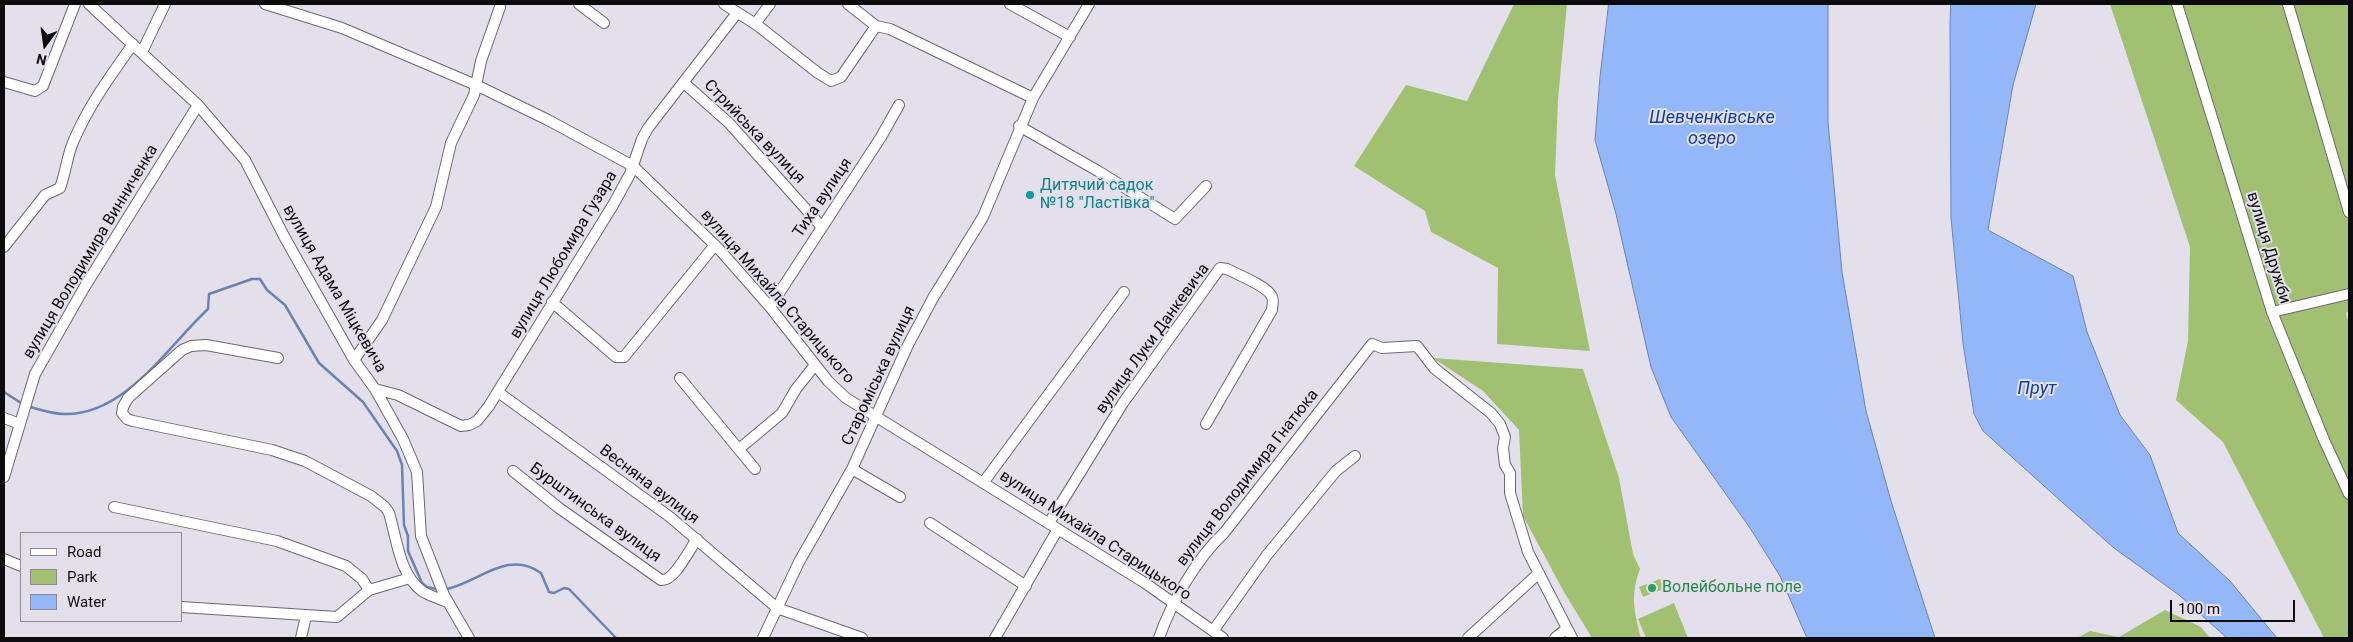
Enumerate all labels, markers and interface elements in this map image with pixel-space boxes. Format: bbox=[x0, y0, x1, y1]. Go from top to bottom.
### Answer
north arrow bbox=[20, 20, 70, 70]
text: N bbox=[35, 51, 48, 69]
street label: Стрийська вулиця bbox=[699, 76, 809, 188]
water label: Шевченківське озеро bbox=[1649, 107, 1775, 150]
street label: вулиця Володимира Винниченка bbox=[19, 142, 163, 362]
street label: Тиха вулиця bbox=[789, 155, 857, 241]
street label: вулиця Любомира Гузара bbox=[506, 168, 622, 342]
place label: Дитячий садок №18 "Ластівка" bbox=[1040, 176, 1155, 214]
marker: Дитячий садок №18 "Ластівка" bbox=[1024, 189, 1036, 201]
street label: вулиця Дружби bbox=[2242, 190, 2294, 306]
street label: вулиця Адама Міцкевича bbox=[278, 202, 390, 376]
street label: вулиця Михайла Старицького bbox=[696, 206, 858, 388]
street label: вулиця Луки Данкевича bbox=[1092, 260, 1214, 418]
street label: Староміська вулиця bbox=[838, 303, 920, 449]
water label: Прут bbox=[2018, 378, 2056, 400]
street label: вулиця Володимира Гнатюка bbox=[1173, 386, 1323, 570]
street label: Весняна вулиця bbox=[595, 441, 703, 529]
street label: Бурштинська вулиця bbox=[526, 459, 664, 567]
street label: вулиця Михайла Старицького bbox=[996, 467, 1194, 605]
legend bbox=[20, 532, 182, 622]
text: Road bbox=[67, 543, 101, 561]
text: Park bbox=[67, 568, 97, 586]
place label: Волейбольне поле bbox=[1662, 578, 1801, 598]
marker: Волейбольне поле bbox=[1646, 582, 1658, 594]
scale bar bbox=[2173, 590, 2298, 622]
text: Water bbox=[67, 593, 106, 611]
text: 100 m bbox=[2178, 600, 2220, 618]

